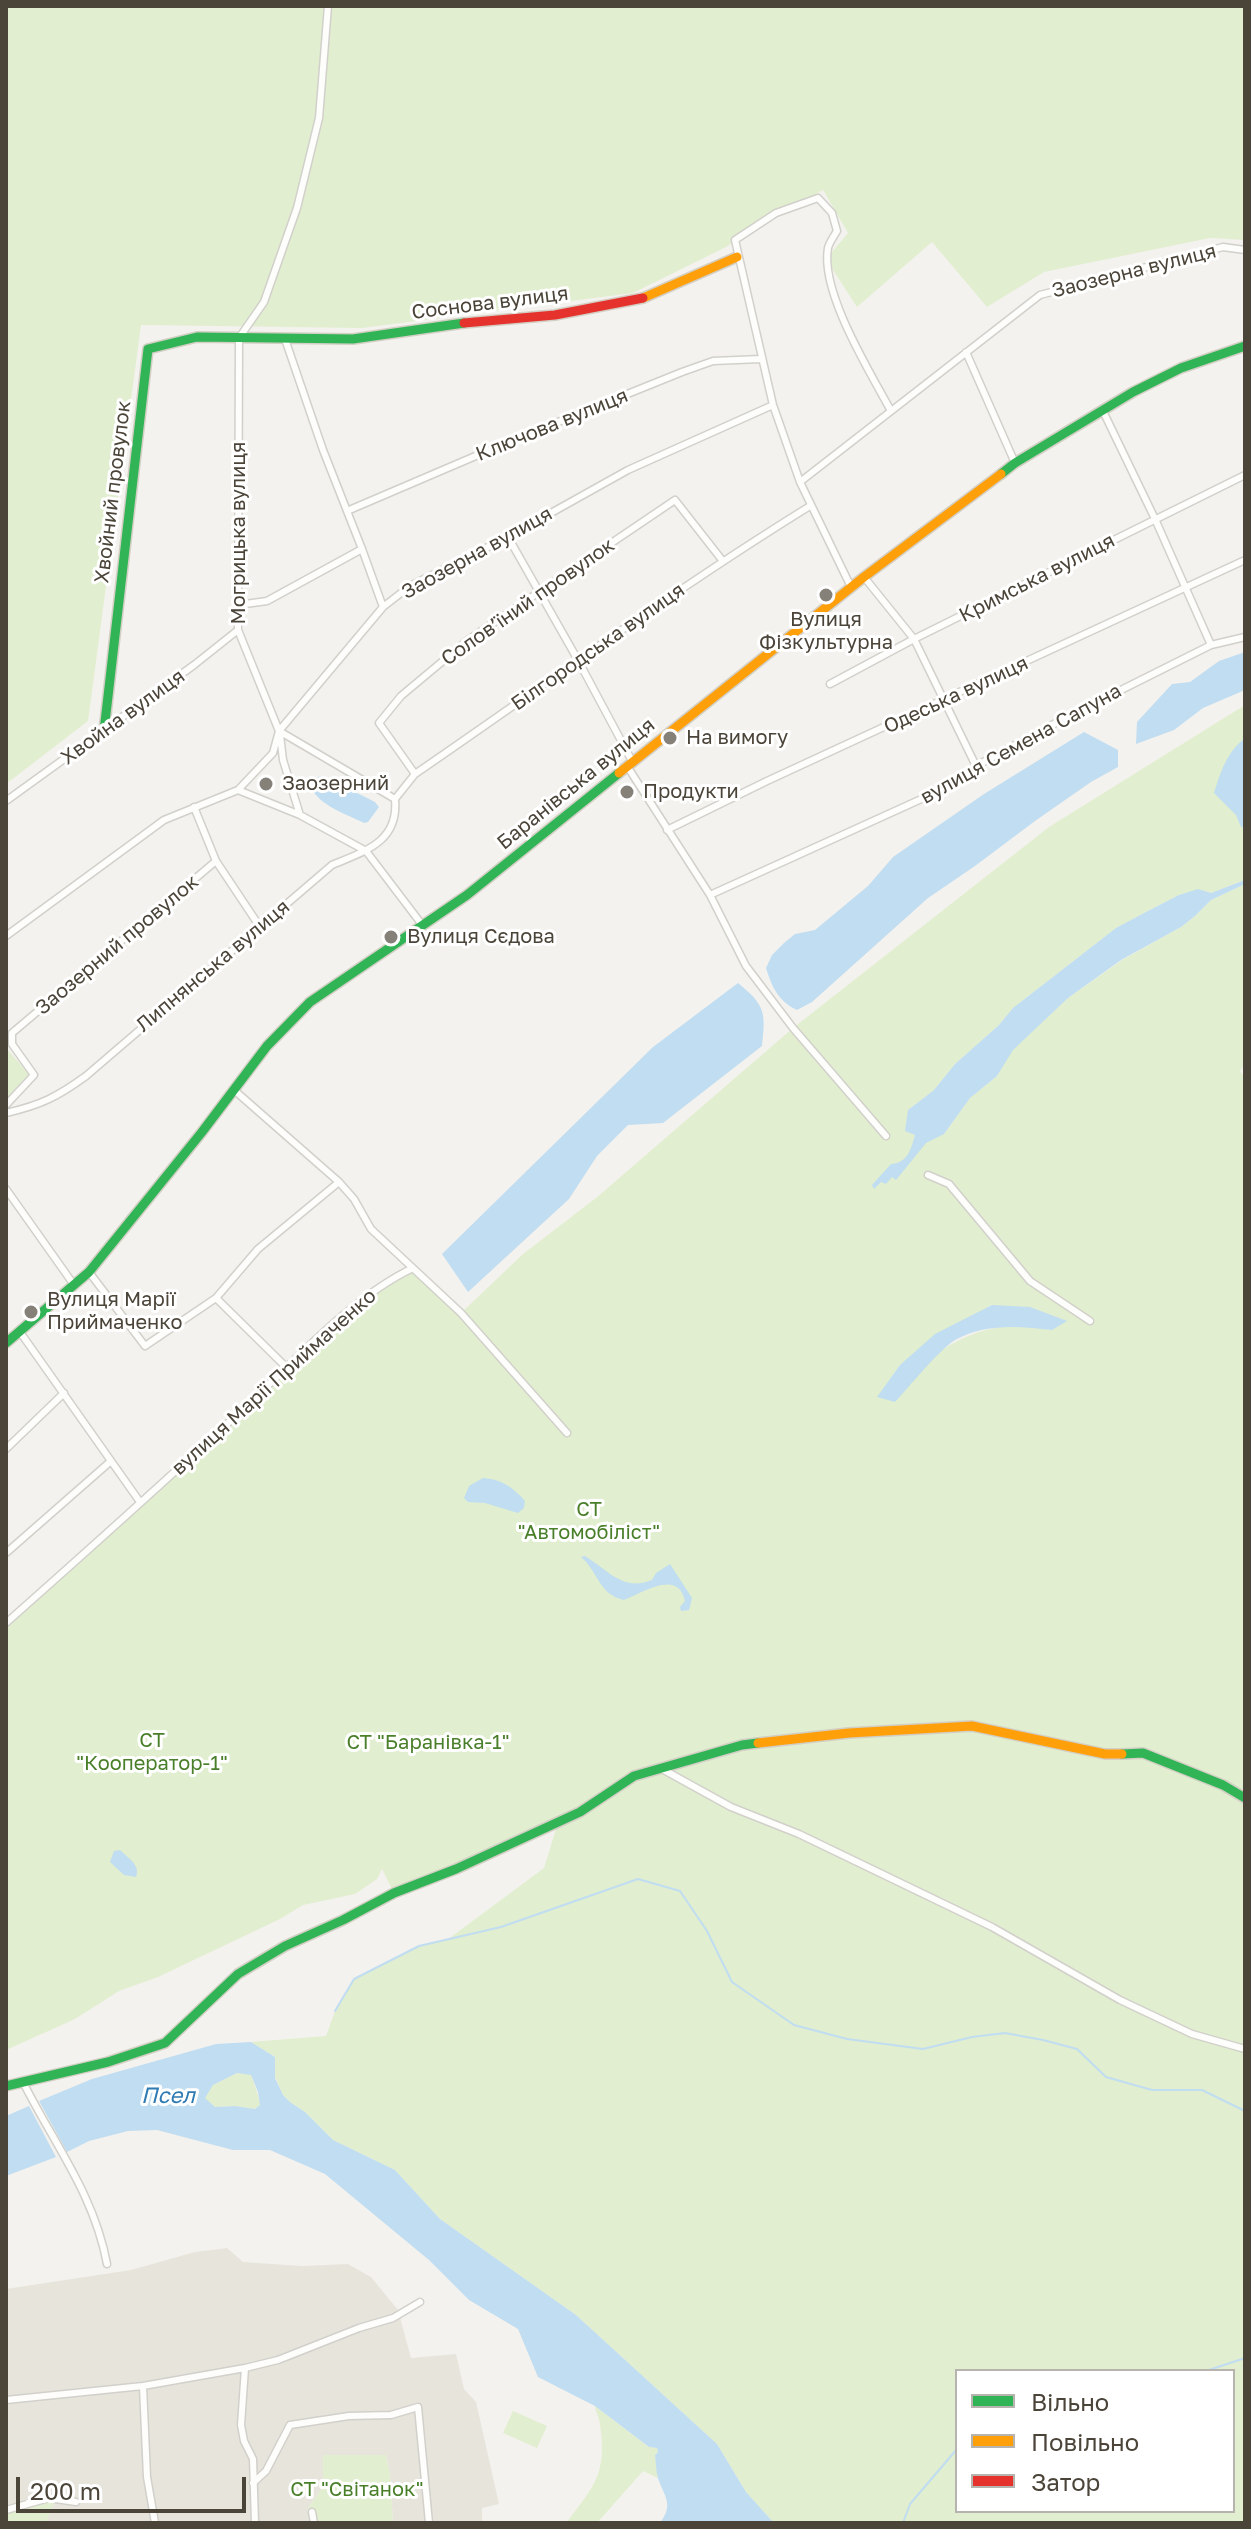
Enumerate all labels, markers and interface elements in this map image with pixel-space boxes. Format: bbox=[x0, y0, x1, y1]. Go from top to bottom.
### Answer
street label: Заозерна вулиця bbox=[1049, 239, 1219, 303]
street label: Соснова вулиця bbox=[410, 281, 570, 325]
street label: Ключова вулиця bbox=[472, 384, 632, 466]
street label: Хвойний провулок bbox=[90, 399, 136, 585]
street label: Могрицька вулиця bbox=[227, 442, 251, 624]
street label: Заозерна вулиця bbox=[397, 502, 557, 604]
street label: Кримська вулиця bbox=[955, 528, 1119, 628]
street label: Соловʼїний провулок bbox=[437, 533, 619, 671]
street label: Білгородська вулиця bbox=[507, 578, 689, 716]
marker: Вулиця Фізкультурна bbox=[817, 586, 835, 604]
place label: Вулиця Фізкультурна bbox=[759, 608, 893, 655]
street label: Одеська вулиця bbox=[880, 651, 1032, 739]
street label: Хвойна вулиця bbox=[57, 664, 189, 770]
street label: вулиця Семена Сапуна bbox=[916, 679, 1126, 809]
street label: Баранівська вулиця bbox=[492, 713, 660, 855]
place label: На вимогу bbox=[686, 726, 788, 750]
marker: На вимогу bbox=[661, 729, 679, 747]
place label: Заозерний bbox=[282, 772, 389, 796]
marker: Заозерний bbox=[257, 775, 275, 793]
place label: Продукти bbox=[643, 780, 739, 804]
marker: Продукти bbox=[618, 783, 636, 801]
street label: Заозерний провулок bbox=[31, 870, 203, 1020]
street label: Липнянська вулиця bbox=[131, 895, 295, 1037]
place label: Вулиця Сєдова bbox=[407, 925, 555, 949]
marker: Вулиця Сєдова bbox=[382, 928, 400, 946]
street label: вулиця Марії Приймаченко bbox=[167, 1284, 381, 1480]
place label: Вулиця Марії Приймаченко bbox=[47, 1288, 182, 1335]
marker: Вулиця Марії Приймаченко bbox=[22, 1303, 40, 1321]
park label: СТ "Автомобіліст" bbox=[518, 1498, 660, 1545]
park label: СТ "Кооператор-1" bbox=[76, 1729, 228, 1776]
park label: СТ "Баранівка-1" bbox=[346, 1731, 510, 1755]
water label: Псел bbox=[141, 2083, 195, 2109]
legend bbox=[955, 2369, 1235, 2513]
text: Вільно bbox=[1031, 2387, 1109, 2416]
text: Повільно bbox=[1031, 2427, 1139, 2456]
scale bar bbox=[20, 2461, 250, 2511]
text: Затор bbox=[1031, 2467, 1100, 2496]
text: 200 m bbox=[30, 2476, 101, 2505]
park label: СТ "Світанок" bbox=[290, 2478, 424, 2502]

